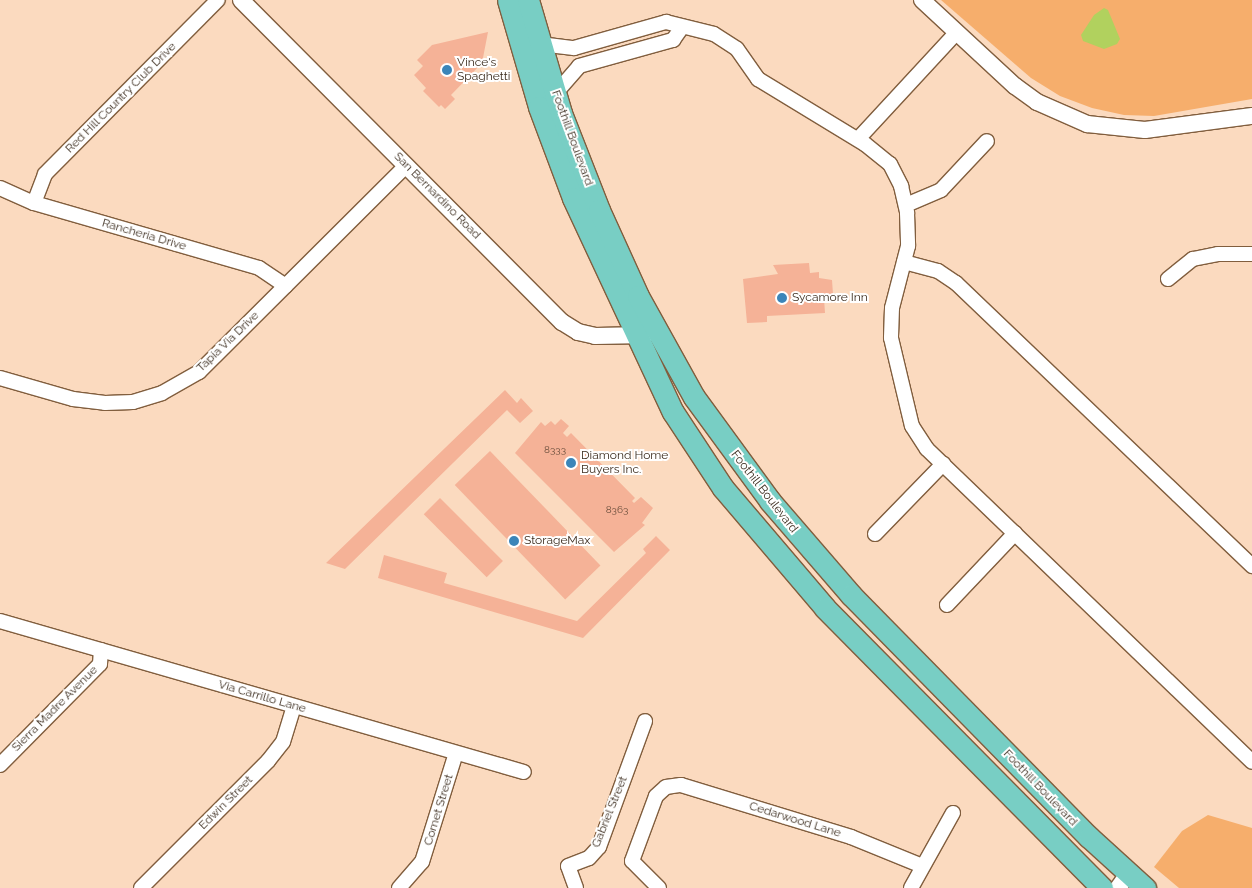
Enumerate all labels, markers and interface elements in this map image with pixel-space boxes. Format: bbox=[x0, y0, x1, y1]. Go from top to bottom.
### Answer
street label: Red Hill Country Club Drive bbox=[62, 39, 180, 157]
place label: Vince's Spaghetti bbox=[457, 56, 510, 84]
marker: Vince's Spaghetti bbox=[441, 64, 453, 76]
street label: Foothill Boulevard bbox=[548, 88, 596, 188]
street label: San Bernardino Road bbox=[391, 150, 483, 242]
street label: Rancheria Drive bbox=[100, 216, 188, 254]
place label: Sycamore Inn bbox=[792, 291, 868, 305]
marker: Sycamore Inn bbox=[776, 292, 788, 304]
street label: Tapia Via Drive bbox=[194, 309, 262, 375]
house number: 8333 bbox=[544, 444, 566, 456]
street label: Foothill Boulevard bbox=[727, 448, 801, 536]
place label: Diamond Home Buyers Inc. bbox=[581, 449, 668, 477]
marker: Diamond Home Buyers Inc. bbox=[565, 457, 577, 469]
house number: 8363 bbox=[606, 504, 628, 516]
place label: StorageMax bbox=[524, 534, 590, 548]
marker: StorageMax bbox=[508, 535, 520, 547]
street label: Sierra Madre Avenue bbox=[9, 663, 101, 755]
street label: Via Carrillo Lane bbox=[217, 678, 307, 716]
street label: Foothill Boulevard bbox=[1000, 747, 1080, 829]
street label: Edwin Street bbox=[196, 773, 256, 833]
street label: Comet Street bbox=[421, 773, 457, 847]
street label: Gabriel Street bbox=[589, 774, 631, 850]
street label: Cedarwood Lane bbox=[747, 799, 843, 841]

